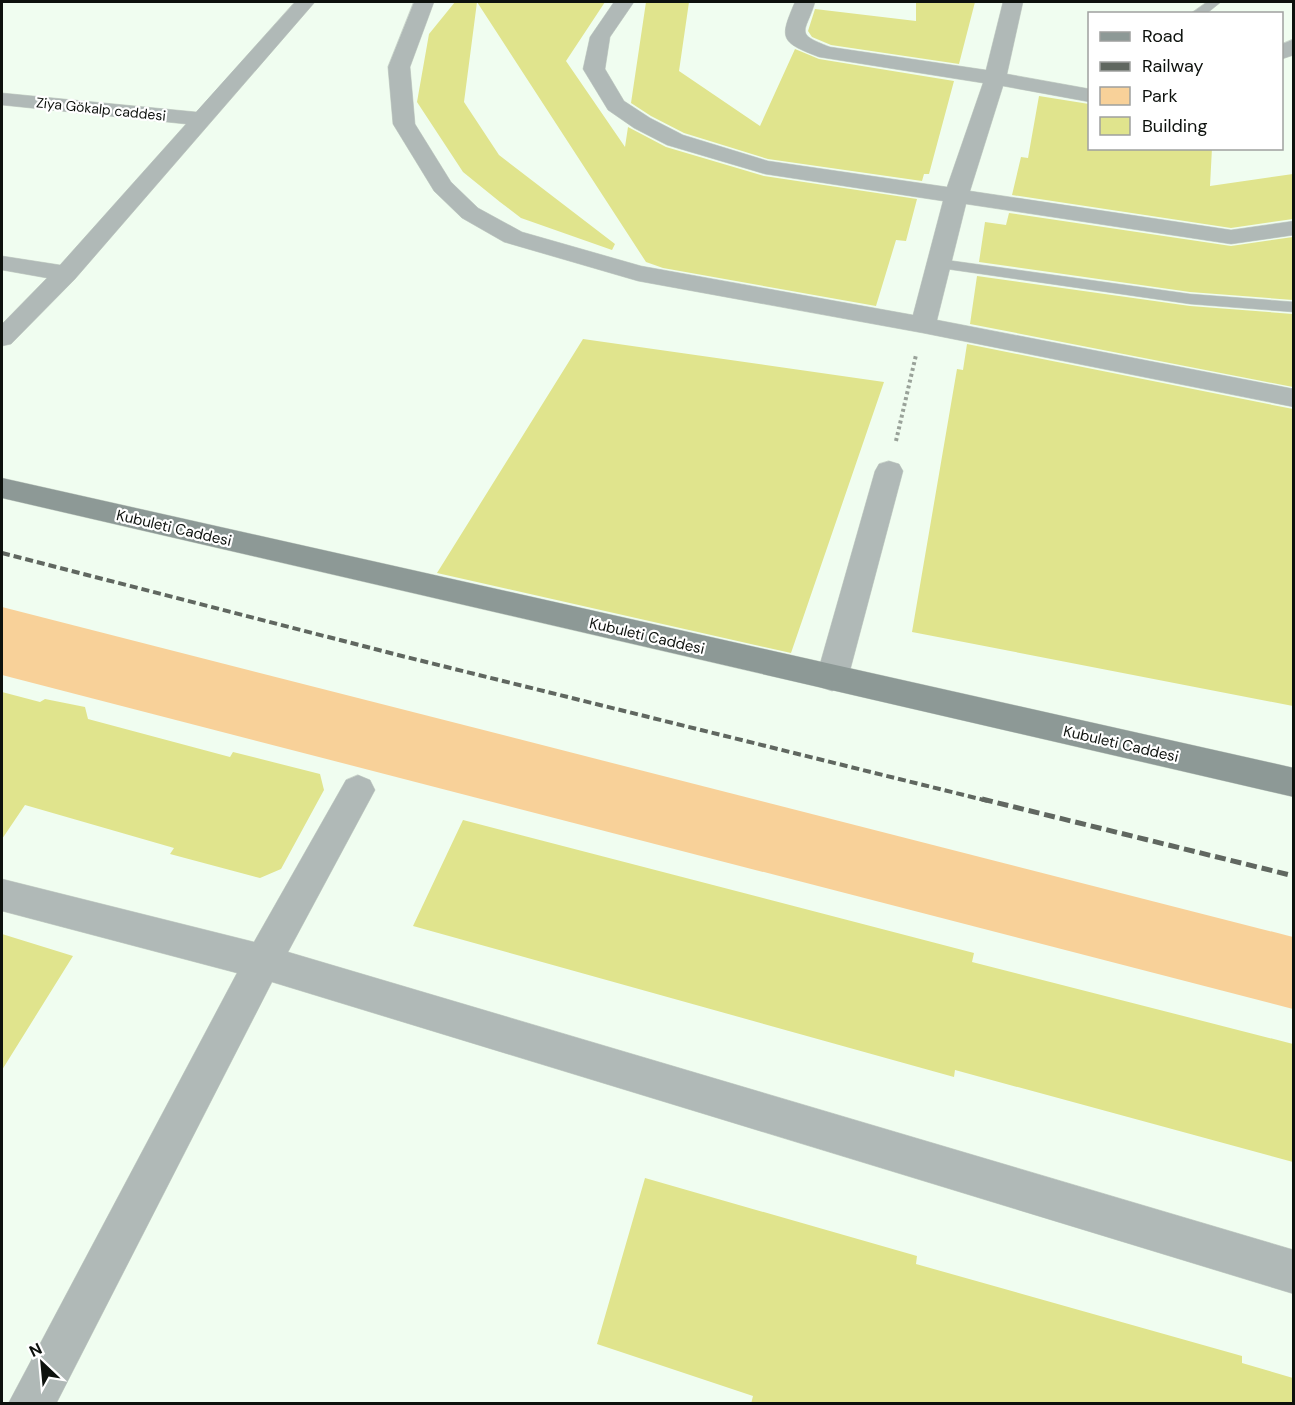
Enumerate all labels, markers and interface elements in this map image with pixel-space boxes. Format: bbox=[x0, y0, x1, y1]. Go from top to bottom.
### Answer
legend bbox=[1088, 12, 1283, 150]
text: Road bbox=[1142, 24, 1184, 48]
text: Railway bbox=[1142, 54, 1204, 78]
text: Park bbox=[1142, 84, 1178, 108]
street label: Ziya Gökalp caddesi bbox=[35, 93, 167, 125]
text: Building bbox=[1142, 114, 1207, 138]
street label: Kubuleti Caddesi bbox=[114, 505, 234, 551]
street label: Kubuleti Caddesi bbox=[587, 613, 707, 659]
street label: Kubuleti Caddesi bbox=[1061, 721, 1181, 767]
north arrow bbox=[12, 1333, 72, 1393]
text: N bbox=[26, 1338, 45, 1362]

